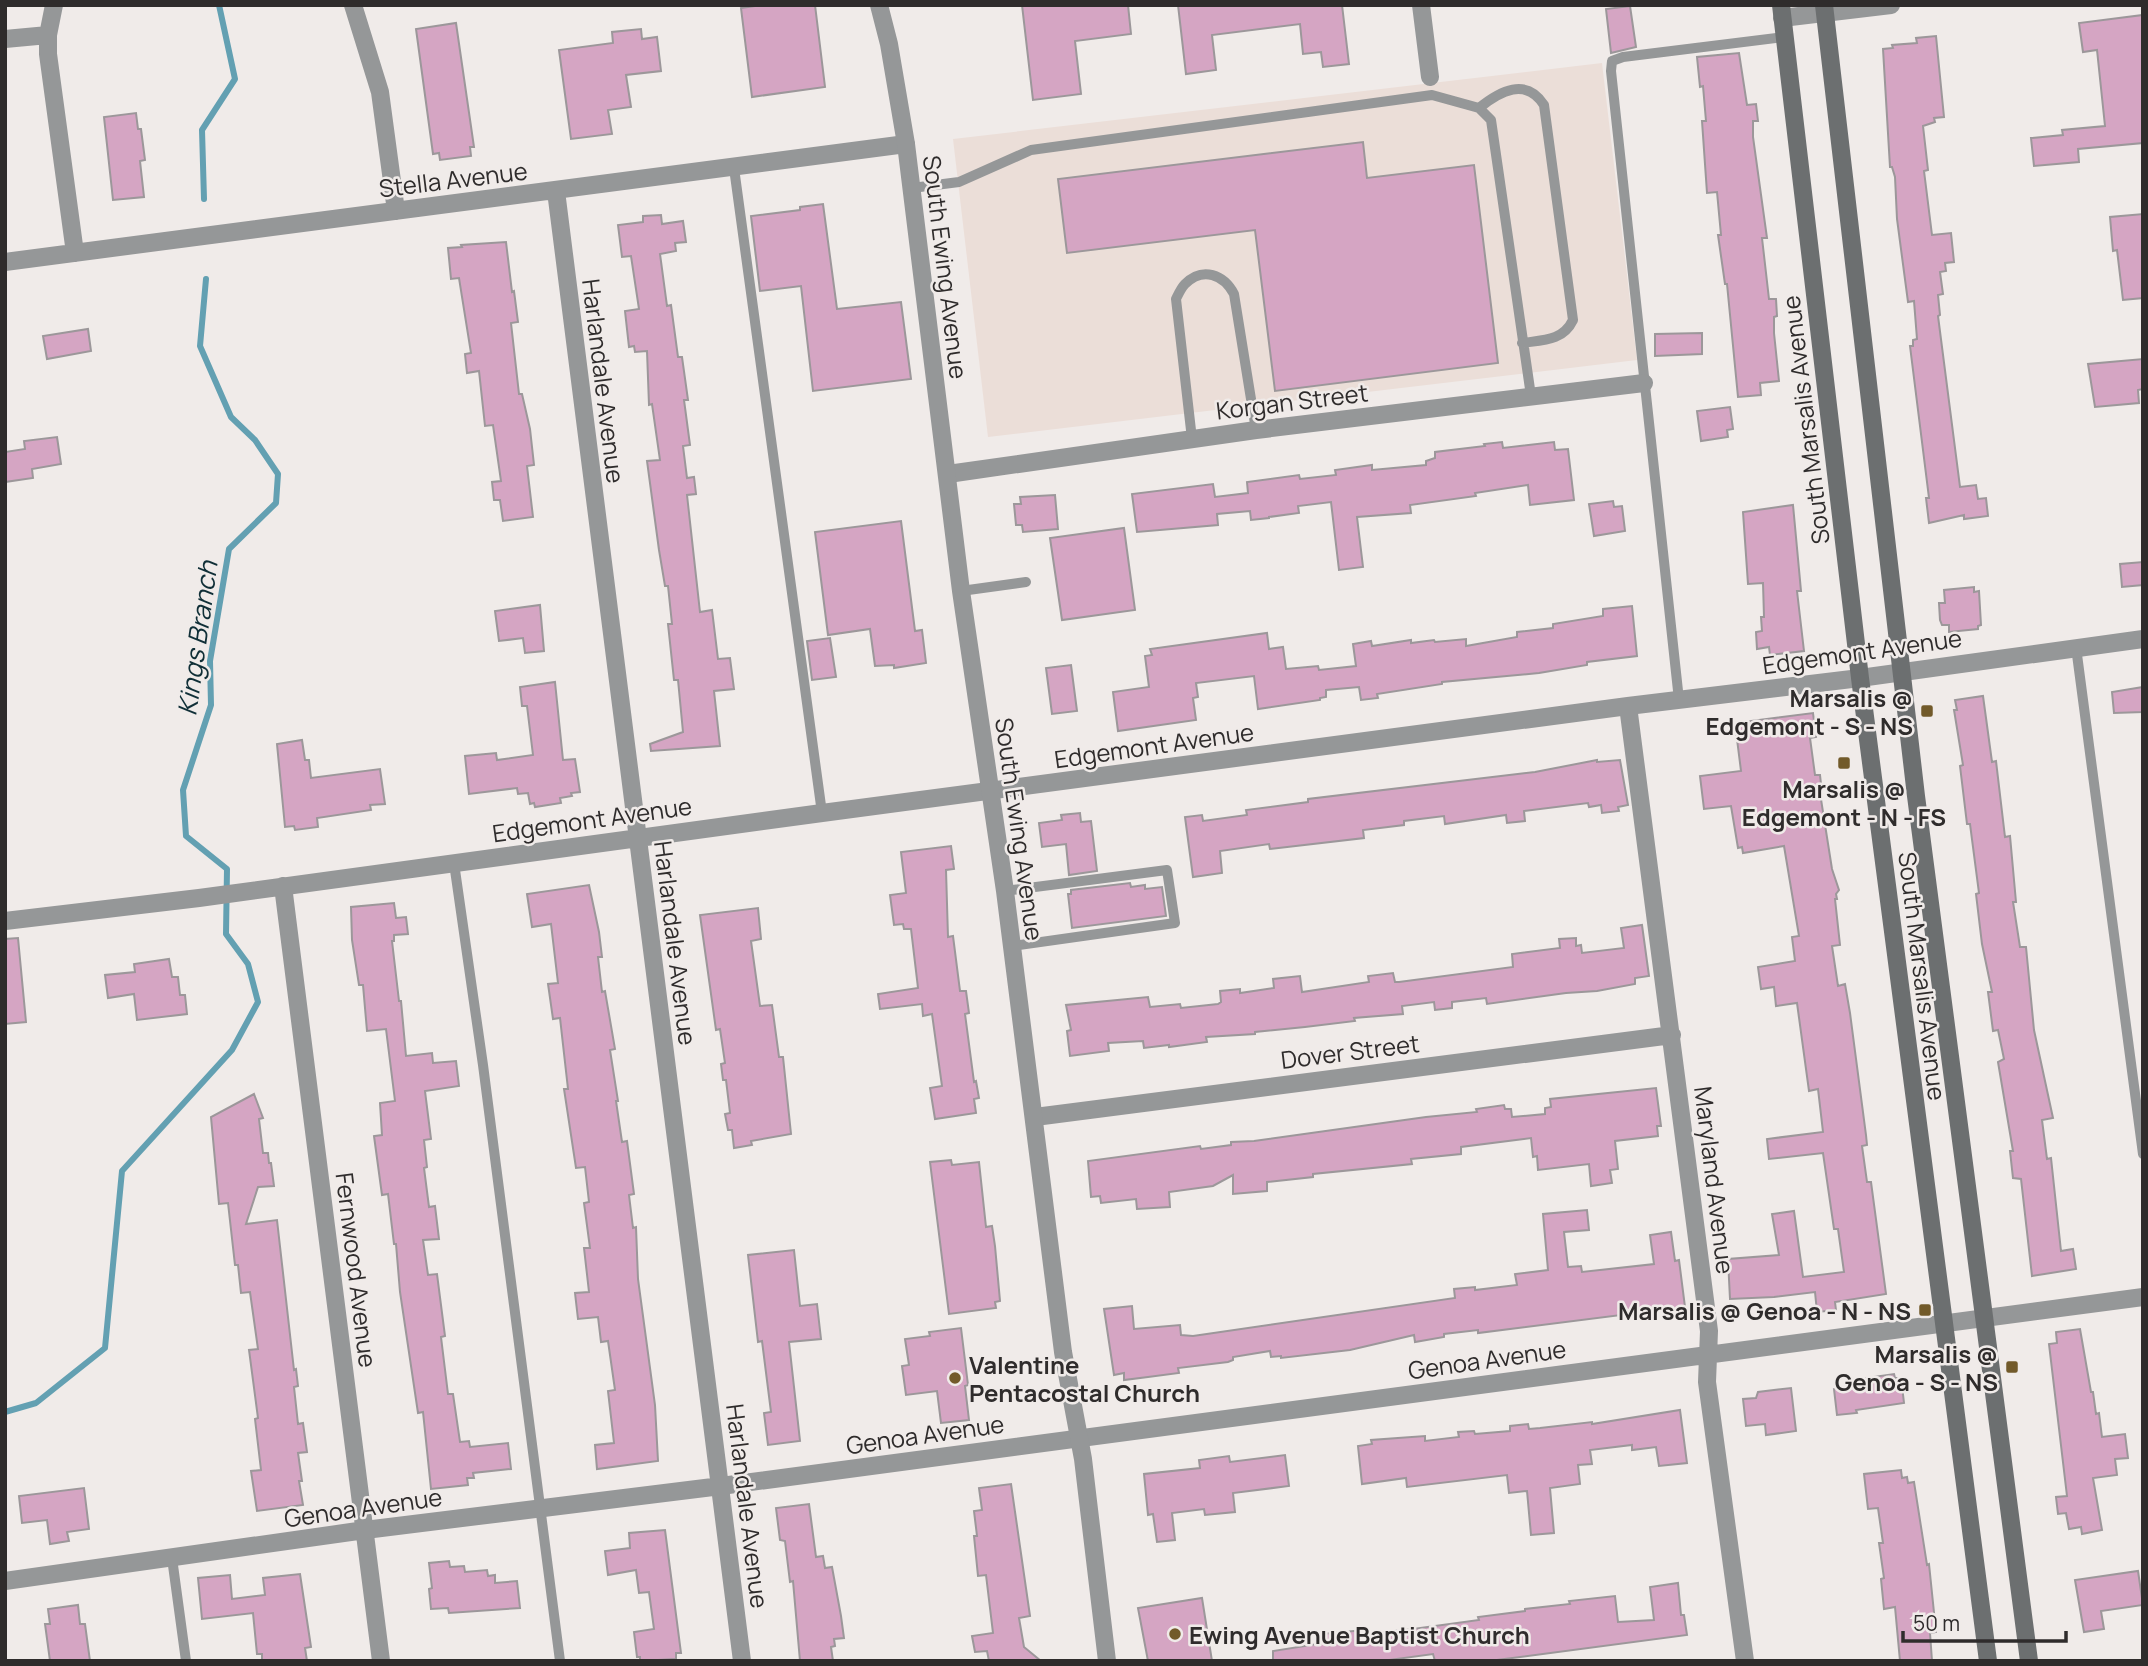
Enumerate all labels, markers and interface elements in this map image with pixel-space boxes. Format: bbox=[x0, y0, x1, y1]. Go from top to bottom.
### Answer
street label: South Ewing Avenue bbox=[916, 153, 976, 381]
street label: Stella Avenue bbox=[377, 154, 529, 204]
street label: Harlandale Avenue bbox=[575, 277, 633, 485]
street label: South Marsalis Avenue bbox=[1773, 294, 1837, 546]
street label: Korgan Street bbox=[1214, 375, 1370, 427]
water label: Kings Branch bbox=[168, 557, 226, 718]
street label: Edgemont Avenue bbox=[1760, 621, 1964, 681]
place label: Marsalis @ Edgemont - S - NS bbox=[1706, 681, 1913, 742]
marker: Marsalis @ Edgemont - S - NS bbox=[1919, 703, 1935, 719]
street label: South Ewing Avenue bbox=[988, 715, 1052, 943]
street label: Edgemont Avenue bbox=[1052, 715, 1256, 775]
marker: Marsalis @ Edgemont - N - FS bbox=[1836, 755, 1852, 771]
place label: Marsalis @ Edgemont - N - FS bbox=[1742, 772, 1946, 833]
street label: Edgemont Avenue bbox=[490, 789, 694, 849]
street label: Harlandale Avenue bbox=[647, 839, 705, 1047]
street label: South Marsalis Avenue bbox=[1891, 850, 1955, 1102]
street label: Dover Street bbox=[1279, 1026, 1421, 1076]
street label: Maryland Avenue bbox=[1687, 1084, 1743, 1276]
street label: Fernwood Avenue bbox=[329, 1171, 385, 1369]
place label: Marsalis @ Genoa - N - NS bbox=[1618, 1294, 1911, 1327]
marker: Marsalis @ Genoa - N - NS bbox=[1917, 1302, 1933, 1318]
street label: Genoa Avenue bbox=[1406, 1332, 1568, 1386]
place label: Marsalis @ Genoa - S - NS bbox=[1835, 1337, 1998, 1398]
place label: Valentine Pentacostal Church bbox=[969, 1348, 1200, 1409]
marker: Marsalis @ Genoa - S - NS bbox=[2004, 1359, 2020, 1375]
marker: Valentine Pentacostal Church bbox=[947, 1370, 963, 1386]
street label: Harlandale Avenue bbox=[719, 1402, 777, 1610]
street label: Genoa Avenue bbox=[844, 1407, 1006, 1461]
street label: Genoa Avenue bbox=[282, 1480, 444, 1534]
scale bar bbox=[1903, 1600, 2066, 1644]
text: 50 m bbox=[1913, 1609, 1960, 1637]
place label: Ewing Avenue Baptist Church bbox=[1189, 1618, 1530, 1651]
marker: Ewing Avenue Baptist Church bbox=[1167, 1626, 1183, 1642]

